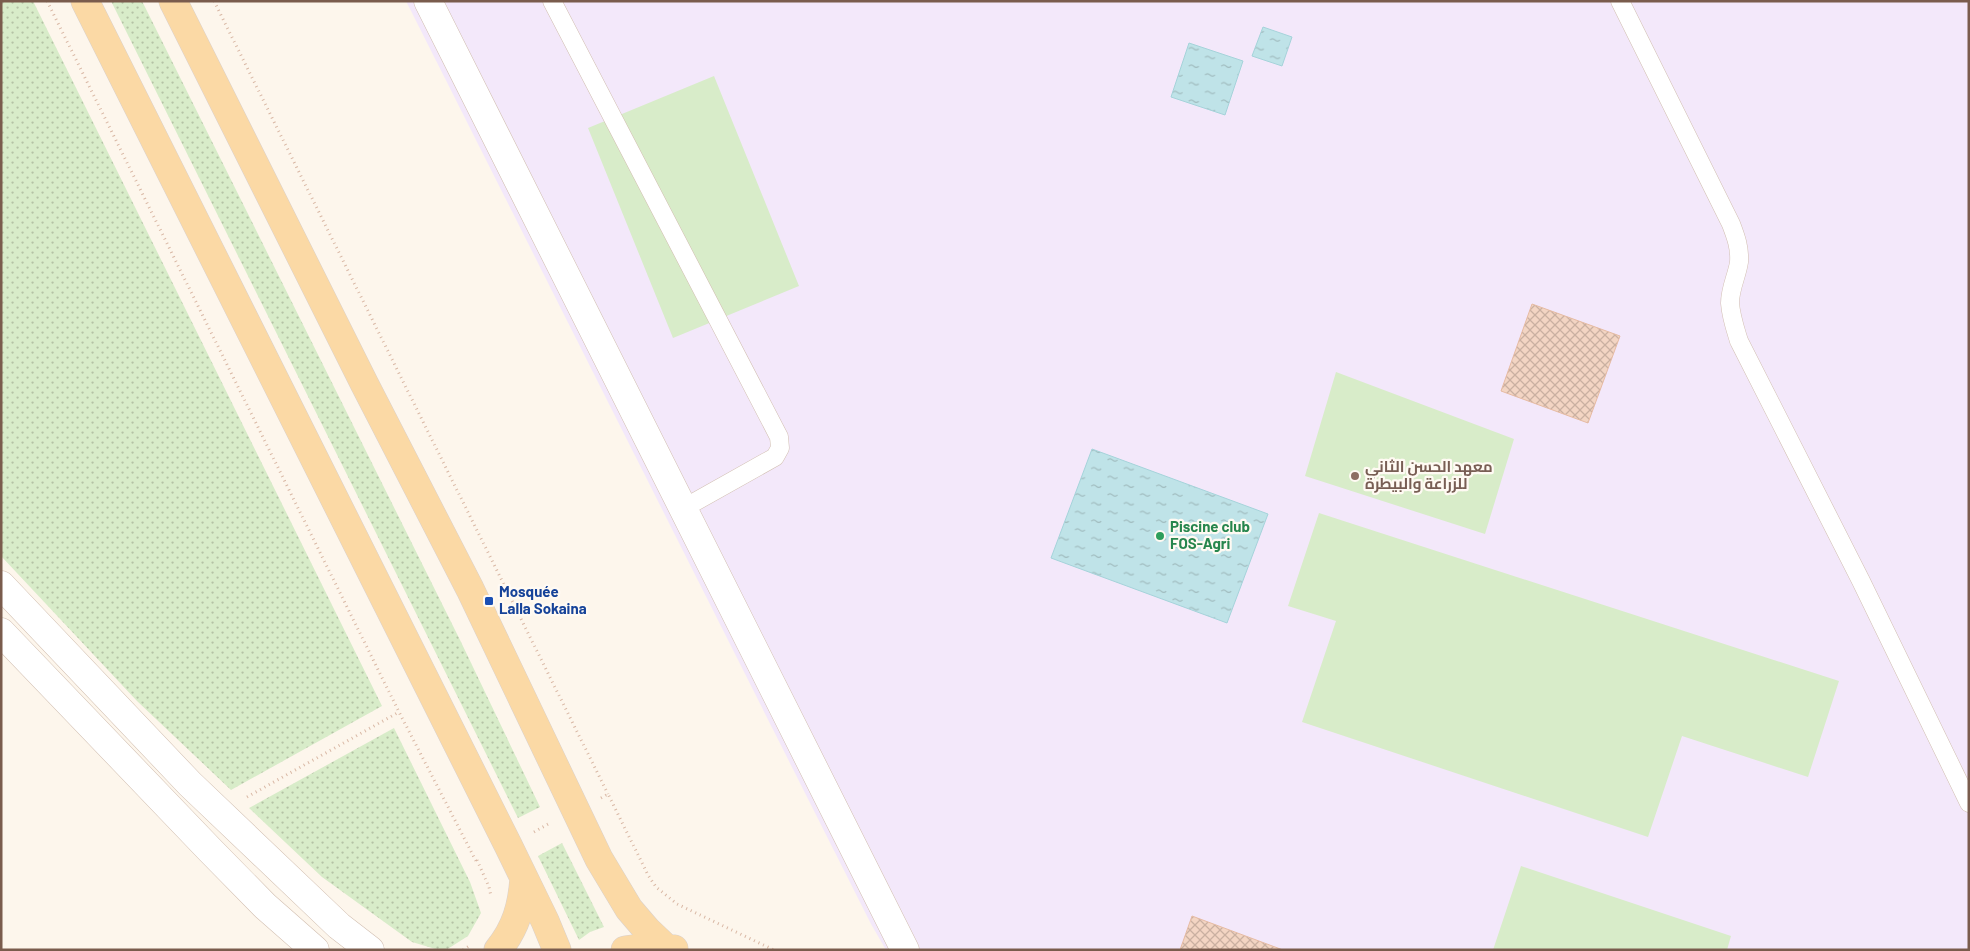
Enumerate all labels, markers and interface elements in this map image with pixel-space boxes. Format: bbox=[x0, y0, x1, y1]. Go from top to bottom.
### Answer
place label: معهد الحسن الثاني للزراعة والبيطرة bbox=[1365, 457, 1493, 493]
marker: معهد الحسن الثاني للزراعة والبيطرة bbox=[1349, 470, 1361, 482]
place label: Piscine club FOS-Agri bbox=[1170, 517, 1250, 552]
marker: Piscine club FOS-Agri bbox=[1154, 530, 1166, 542]
place label: Mosquée Lalla Sokaina bbox=[499, 582, 587, 617]
marker: Mosquée Lalla Sokaina bbox=[483, 595, 495, 607]

